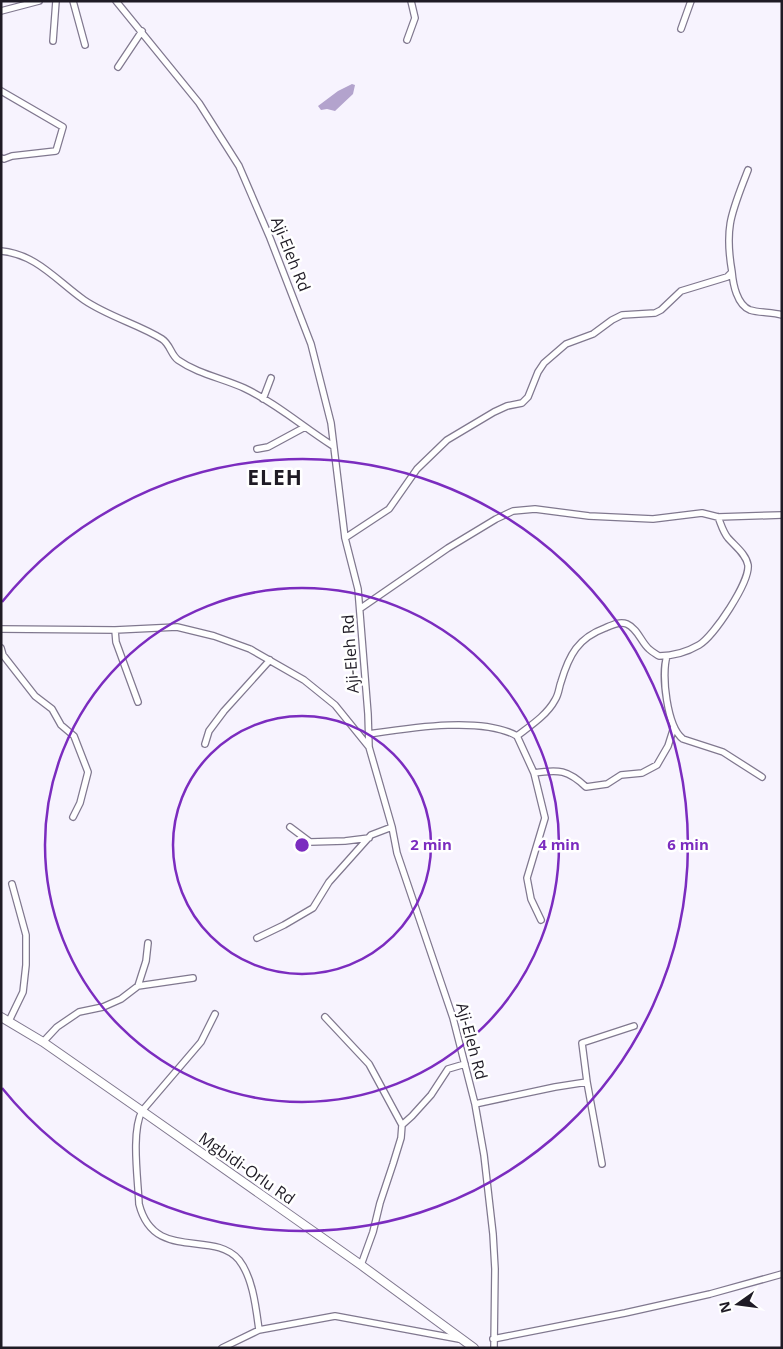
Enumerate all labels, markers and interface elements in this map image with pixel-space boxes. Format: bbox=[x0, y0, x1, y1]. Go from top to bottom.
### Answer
street label: Aji-Eleh Rd bbox=[266, 213, 316, 295]
district label: ELEH bbox=[247, 463, 303, 491]
street label: Aji-Eleh Rd bbox=[336, 614, 364, 694]
text: 2 min bbox=[410, 834, 452, 854]
text: 4 min bbox=[538, 834, 580, 854]
text: 6 min bbox=[667, 834, 709, 854]
centre of rings bbox=[293, 836, 311, 854]
street label: Aji-Eleh Rd bbox=[451, 1000, 493, 1082]
street label: Mgbidi-Orlu Rd bbox=[195, 1127, 299, 1209]
north arrow bbox=[713, 1279, 763, 1329]
text: N bbox=[714, 1299, 735, 1315]

